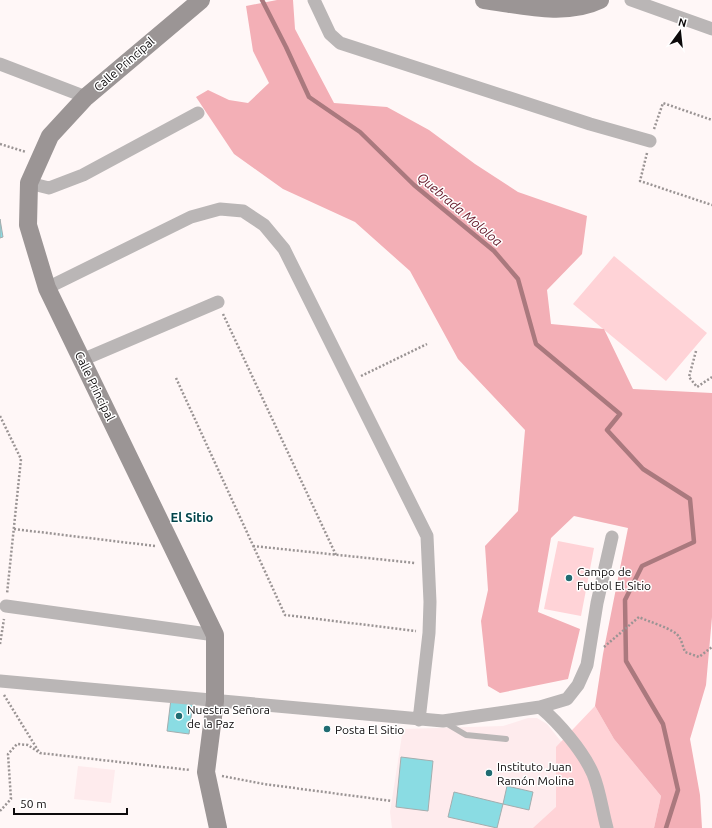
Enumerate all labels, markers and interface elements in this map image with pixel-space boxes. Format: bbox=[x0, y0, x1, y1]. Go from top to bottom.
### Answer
north arrow bbox=[660, 12, 700, 52]
text: N bbox=[677, 15, 688, 29]
street label: Calle Principal bbox=[91, 34, 157, 94]
water label: Quebrada Mololoa bbox=[414, 170, 505, 249]
street label: Calle Principal bbox=[73, 349, 117, 423]
district label: El Sitio bbox=[171, 510, 214, 524]
place label: Campo de Futbol El Sitio bbox=[577, 565, 651, 592]
marker: Campo de Futbol El Sitio bbox=[564, 573, 574, 583]
place label: Nuestra Señora de la Paz bbox=[187, 703, 270, 730]
marker: Nuestra Señora de la Paz bbox=[174, 711, 184, 721]
place label: Posta El Sitio bbox=[335, 723, 404, 736]
marker: Posta El Sitio bbox=[322, 724, 332, 734]
place label: Instituto Juan Ramón Molina bbox=[497, 760, 574, 787]
marker: Instituto Juan Ramón Molina bbox=[484, 768, 494, 778]
scale bar bbox=[14, 790, 127, 816]
text: 50 m bbox=[20, 797, 47, 810]

